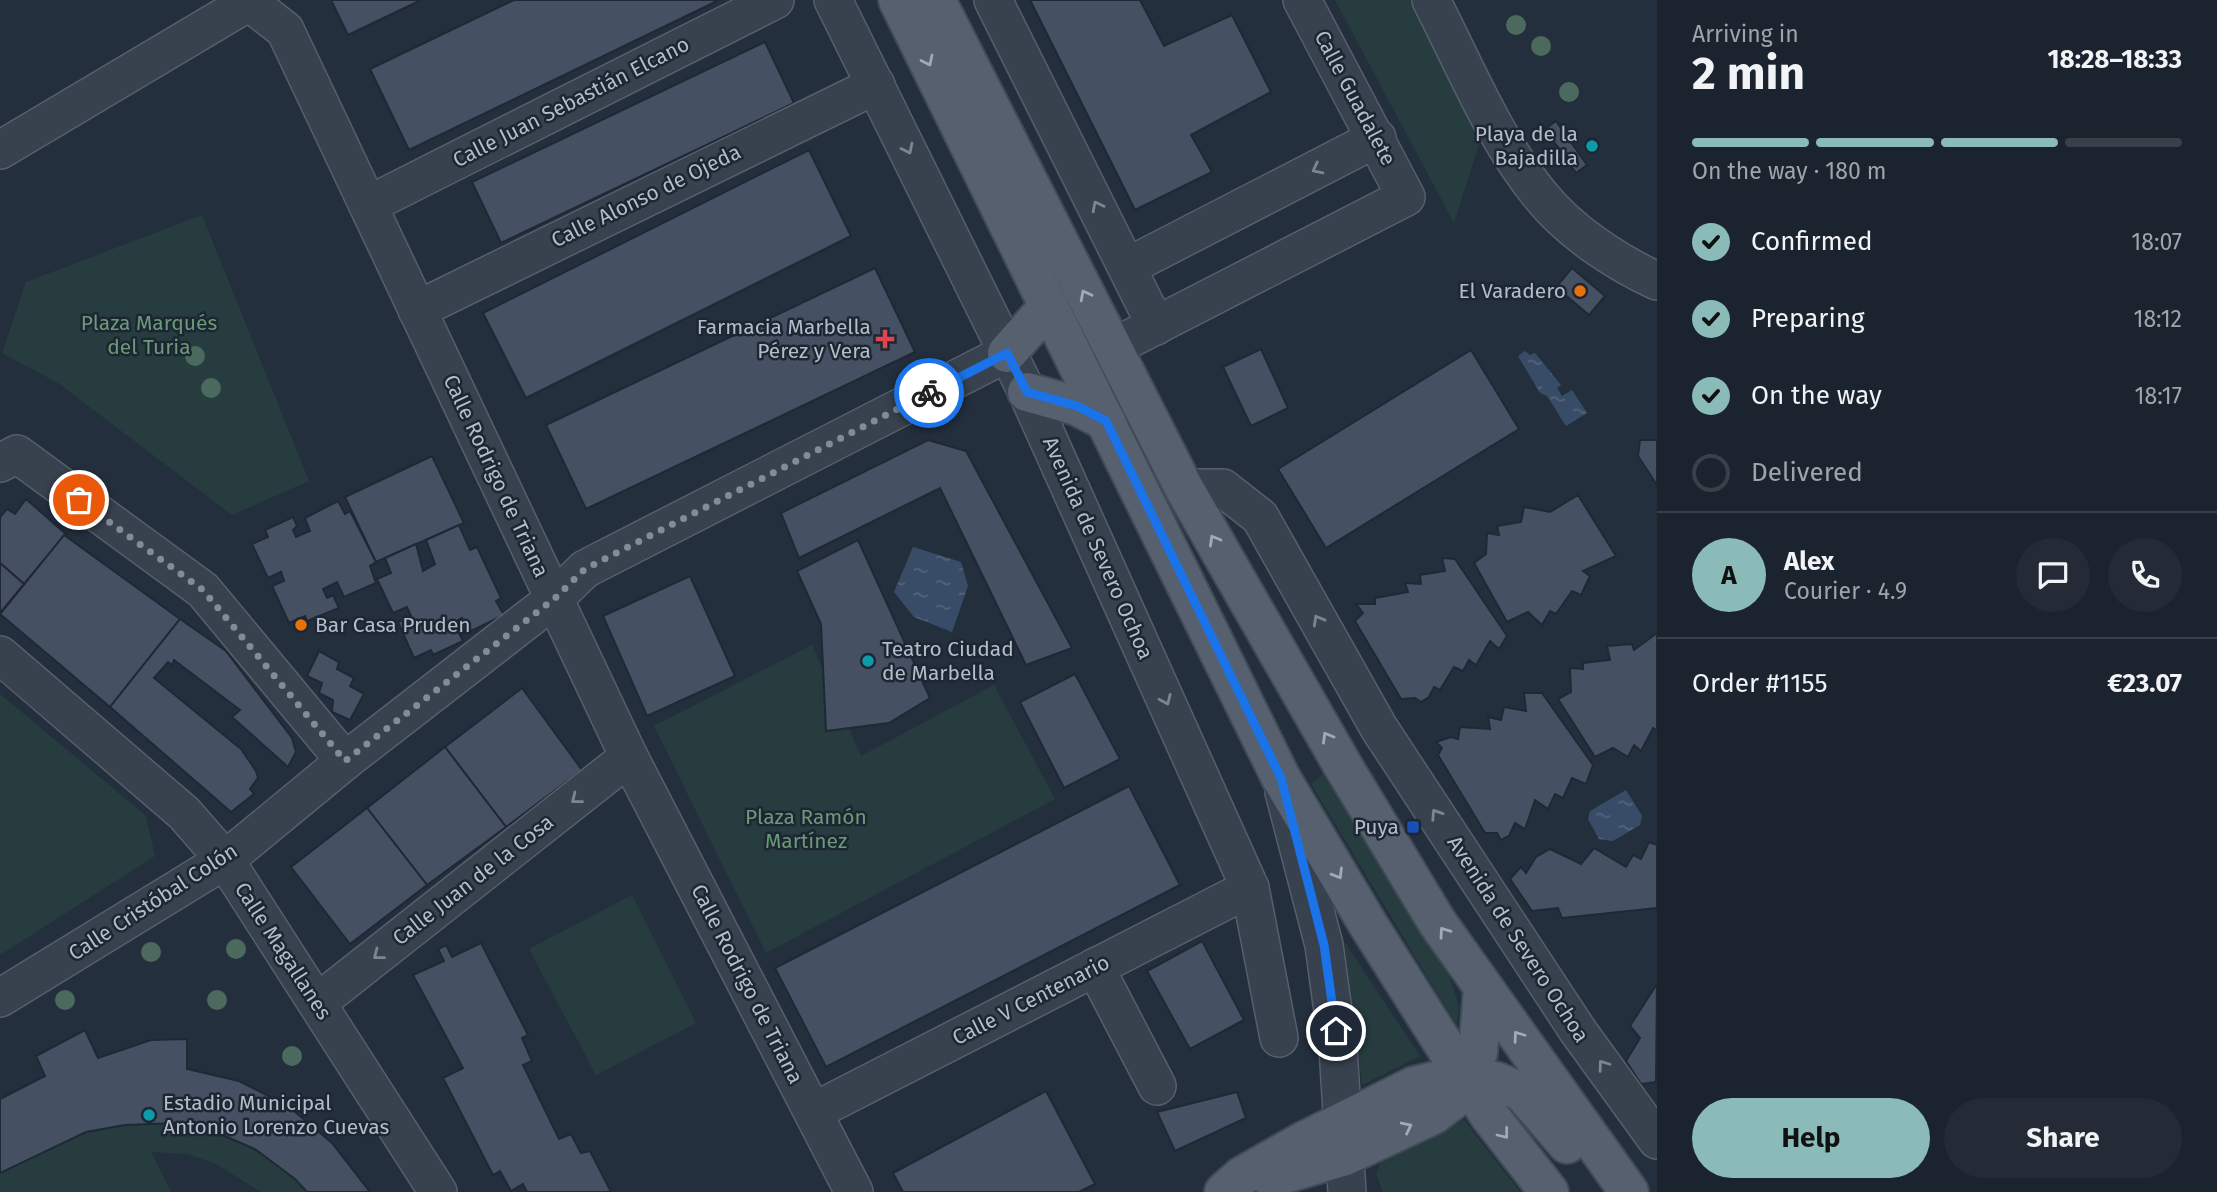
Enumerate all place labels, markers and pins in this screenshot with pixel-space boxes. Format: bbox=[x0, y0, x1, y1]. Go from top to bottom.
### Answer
place label: Playa de la Bajadilla bbox=[1475, 121, 1578, 171]
marker: Playa de la Bajadilla bbox=[1584, 138, 1600, 154]
place label: El Varadero bbox=[1458, 278, 1566, 304]
marker: El Varadero bbox=[1572, 283, 1588, 299]
place label: Farmacia Marbella Pérez y Vera bbox=[697, 314, 871, 364]
marker: Farmacia Marbella Pérez y Vera bbox=[877, 331, 893, 347]
pin bbox=[49, 470, 109, 530]
place label: Bar Casa Pruden bbox=[315, 612, 471, 638]
marker: Bar Casa Pruden bbox=[293, 617, 309, 633]
place label: Teatro Ciudad de Marbella bbox=[882, 636, 1014, 686]
marker: Teatro Ciudad de Marbella bbox=[860, 653, 876, 669]
place label: Puya bbox=[1354, 814, 1399, 840]
marker: Puya bbox=[1405, 819, 1421, 835]
pin bbox=[1306, 1001, 1366, 1061]
place label: Estadio Municipal Antonio Lorenzo Cuevas bbox=[163, 1090, 389, 1140]
marker: Estadio Municipal Antonio Lorenzo Cuevas bbox=[141, 1107, 157, 1123]

